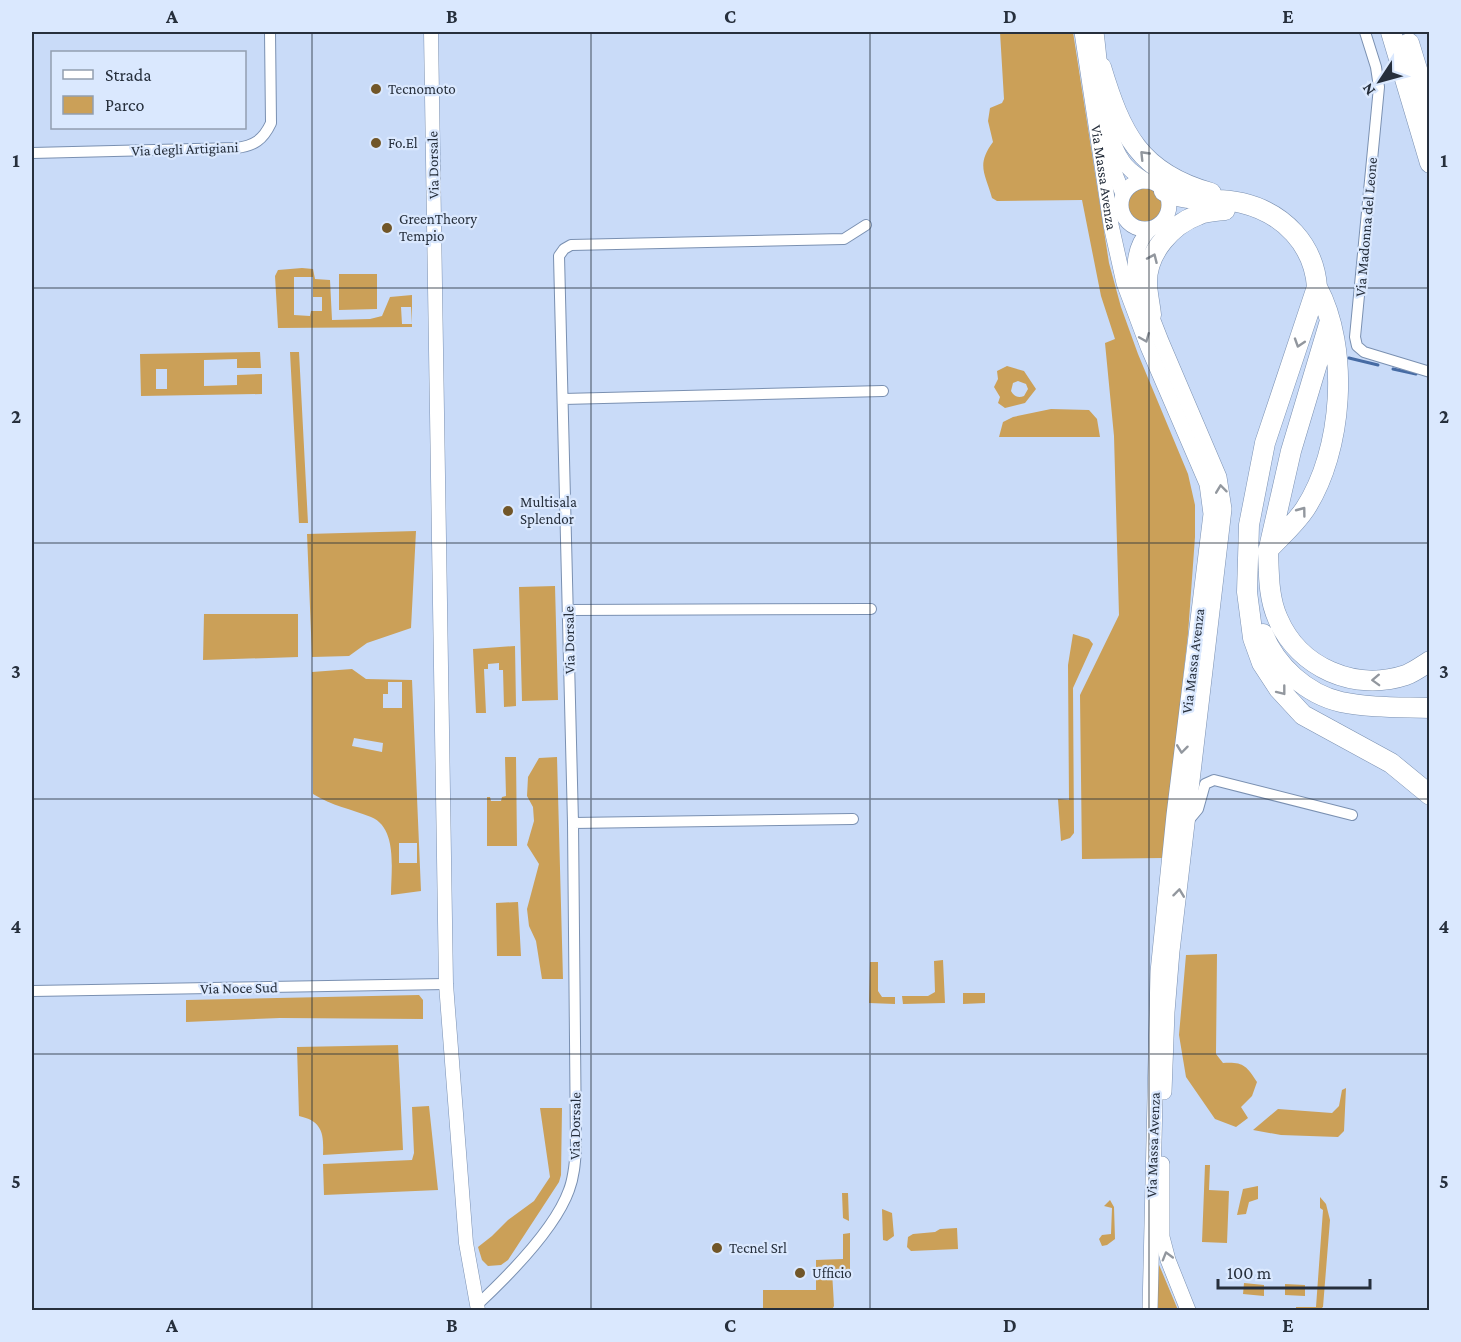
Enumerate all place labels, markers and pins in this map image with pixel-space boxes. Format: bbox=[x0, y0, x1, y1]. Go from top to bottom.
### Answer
place label: Tecnomoto bbox=[388, 81, 456, 97]
marker: Tecnomoto bbox=[369, 82, 383, 96]
place label: Fo.El bbox=[388, 135, 418, 151]
marker: Fo.El bbox=[369, 136, 383, 150]
place label: GreenTheory Tempio bbox=[399, 211, 477, 245]
marker: GreenTheory Tempio bbox=[380, 221, 394, 235]
place label: Multisala Splendor bbox=[520, 494, 577, 528]
marker: Multisala Splendor bbox=[501, 504, 515, 518]
place label: Tecnel Srl bbox=[729, 1240, 787, 1256]
marker: Tecnel Srl bbox=[710, 1241, 724, 1255]
place label: Ufficio bbox=[812, 1265, 852, 1281]
marker: Ufficio bbox=[793, 1266, 807, 1280]

